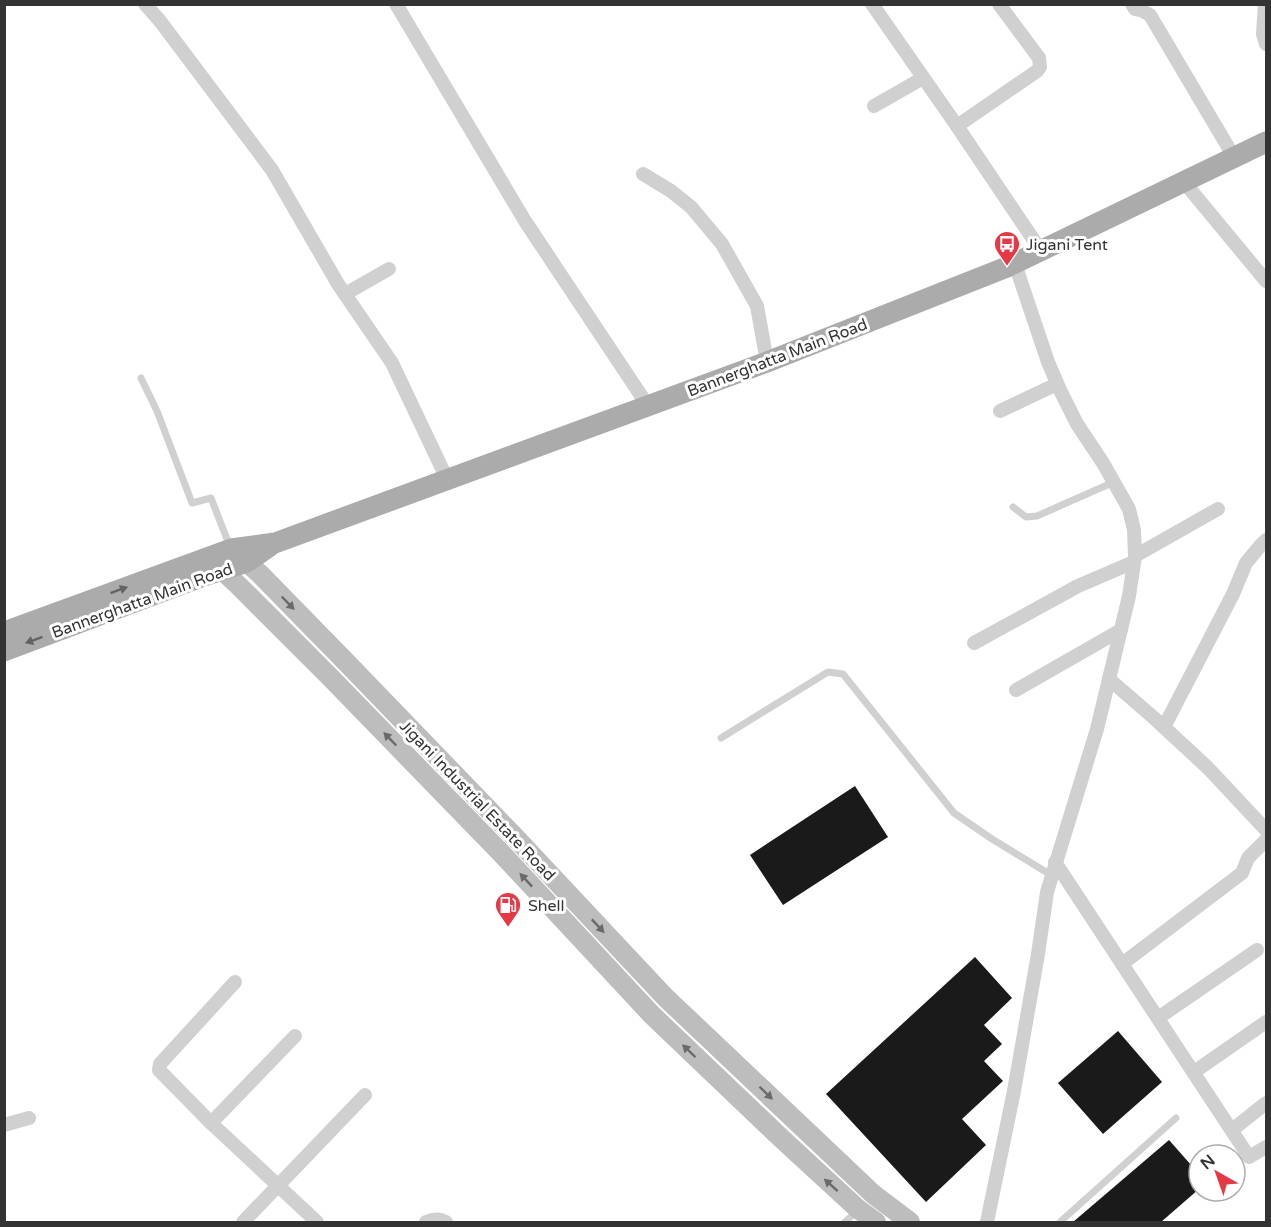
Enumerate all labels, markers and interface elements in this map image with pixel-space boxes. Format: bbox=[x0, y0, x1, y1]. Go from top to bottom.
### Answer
bus stop icon: Jigani Tent bbox=[992, 229, 1022, 267]
place label: Jigani Tent bbox=[1026, 235, 1108, 255]
street label: Bannerghatta Main Road bbox=[685, 314, 870, 402]
street label: Bannerghatta Main Road bbox=[49, 559, 236, 643]
one-way arrow bbox=[110, 585, 128, 595]
one-way arrow bbox=[281, 596, 295, 610]
one-way arrow bbox=[25, 635, 43, 645]
street label: Jigani Industrial Estate Road bbox=[395, 716, 559, 885]
one-way arrow bbox=[384, 733, 398, 747]
one-way arrow bbox=[519, 873, 533, 887]
fuel station icon: Shell bbox=[493, 890, 523, 928]
place label: Shell bbox=[528, 896, 565, 916]
one-way arrow bbox=[591, 918, 605, 933]
one-way arrow bbox=[682, 1044, 697, 1058]
one-way arrow bbox=[758, 1086, 773, 1100]
north arrow bbox=[1187, 1143, 1247, 1203]
text: N bbox=[1197, 1150, 1219, 1174]
one-way arrow bbox=[824, 1178, 839, 1192]

